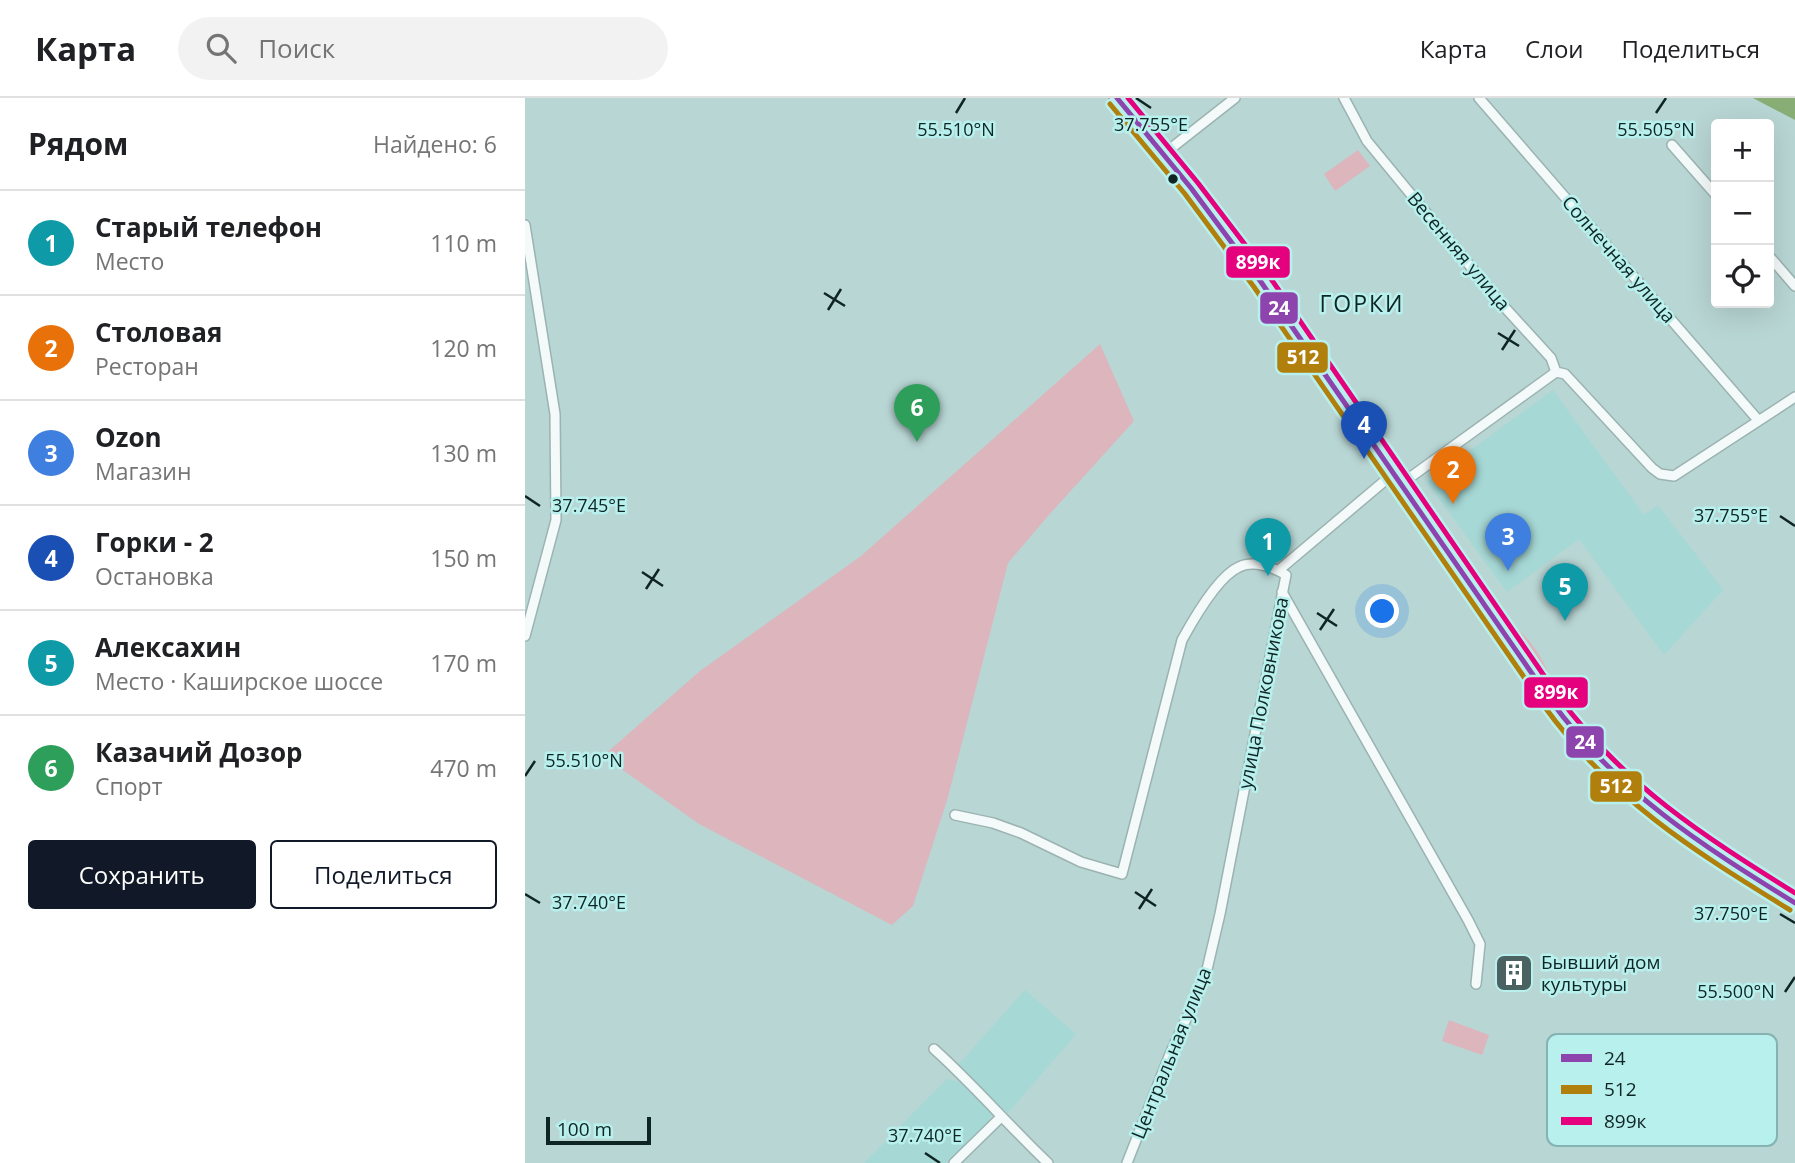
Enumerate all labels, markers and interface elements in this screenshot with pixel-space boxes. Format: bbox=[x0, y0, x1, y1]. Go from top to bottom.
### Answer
search box bbox=[178, 17, 668, 80]
text: Карта bbox=[35, 26, 136, 71]
icon: search bbox=[202, 29, 240, 67]
text: Поиск bbox=[258, 30, 335, 66]
text: Карта bbox=[1420, 32, 1487, 65]
text: Слои bbox=[1525, 32, 1584, 65]
text: Поделиться bbox=[1622, 32, 1760, 65]
text: 37.755°E bbox=[1114, 112, 1188, 136]
text: 55.510°N bbox=[917, 117, 995, 141]
text: 55.505°N bbox=[1617, 117, 1695, 141]
map controls bbox=[1711, 119, 1774, 308]
button: + bbox=[1711, 119, 1774, 182]
text: Рядом bbox=[28, 123, 128, 164]
text: Найдено: 6 bbox=[373, 128, 497, 160]
unlabelled marker bbox=[1166, 172, 1180, 186]
button: − bbox=[1711, 182, 1774, 245]
street label: Весенняя улица bbox=[1402, 186, 1516, 316]
street label: Солнечная улица bbox=[1556, 190, 1682, 328]
text: Старый телефон bbox=[95, 209, 322, 245]
text: 1 bbox=[44, 227, 58, 259]
text: 110 m bbox=[430, 227, 497, 259]
text: Место bbox=[95, 245, 164, 277]
line badge: 899к bbox=[1225, 245, 1291, 279]
button: locate bbox=[1711, 245, 1774, 308]
text: 899к bbox=[1236, 249, 1280, 275]
district label: ГОРКИ bbox=[1319, 287, 1405, 319]
line badge: 24 bbox=[1259, 291, 1299, 325]
text: 24 bbox=[1268, 295, 1290, 321]
text: Столовая bbox=[95, 314, 222, 350]
text: 2 bbox=[44, 332, 58, 364]
text: 120 m bbox=[430, 332, 497, 364]
line badge: 512 bbox=[1276, 341, 1329, 374]
text: 512 bbox=[1287, 344, 1319, 370]
text: Ресторан bbox=[95, 350, 199, 382]
pin: 6 bbox=[894, 384, 940, 442]
pin: 4 bbox=[1341, 401, 1387, 459]
text: Ozon bbox=[95, 419, 162, 455]
text: 3 bbox=[44, 437, 58, 469]
text: 130 m bbox=[430, 437, 497, 469]
pin: 2 bbox=[1430, 446, 1476, 504]
text: Магазин bbox=[95, 455, 191, 487]
text: 37.745°E bbox=[552, 493, 626, 517]
text: 37.755°E bbox=[1694, 503, 1768, 527]
pin: 3 bbox=[1485, 513, 1531, 571]
pin: 1 bbox=[1245, 518, 1291, 576]
text: Горки - 2 bbox=[95, 524, 214, 560]
text: 4 bbox=[44, 542, 58, 574]
text: 150 m bbox=[430, 542, 497, 574]
text: Остановка bbox=[95, 560, 214, 592]
pin: 5 bbox=[1542, 563, 1588, 621]
your location bbox=[1365, 594, 1399, 628]
street label: улица Полковникова bbox=[1232, 595, 1294, 791]
text: Алексахин bbox=[95, 629, 241, 665]
text: 5 bbox=[44, 647, 58, 679]
text: 170 m bbox=[430, 647, 497, 679]
text: Место · Каширское шоссе bbox=[95, 665, 383, 697]
line badge: 899к bbox=[1523, 676, 1589, 709]
text: 899к bbox=[1534, 679, 1578, 705]
line badge: 24 bbox=[1565, 725, 1605, 759]
text: 24 bbox=[1574, 729, 1596, 755]
text: Казачий Дозор bbox=[95, 734, 303, 770]
text: 55.510°N bbox=[545, 748, 623, 772]
text: 6 bbox=[44, 752, 58, 784]
text: 470 m bbox=[430, 752, 497, 784]
text: Спорт bbox=[95, 770, 162, 802]
line badge: 512 bbox=[1589, 770, 1643, 803]
text: 512 bbox=[1600, 773, 1632, 799]
button: Сохранить bbox=[28, 840, 256, 909]
button: Поделиться bbox=[270, 840, 497, 909]
text: 37.740°E bbox=[552, 890, 626, 914]
text: 37.750°E bbox=[1694, 901, 1768, 925]
place label: Бывший дом культуры bbox=[1541, 949, 1660, 997]
building icon: Бывший дом культуры bbox=[1493, 952, 1535, 994]
street label: Центральная улица bbox=[1125, 963, 1217, 1143]
text: 55.500°N bbox=[1697, 979, 1775, 1003]
legend bbox=[1547, 1034, 1777, 1146]
text: 24 bbox=[1604, 1045, 1626, 1071]
text: 512 bbox=[1604, 1076, 1637, 1102]
text: 899к bbox=[1604, 1108, 1647, 1134]
scale bar bbox=[546, 1114, 651, 1146]
text: 100 m bbox=[557, 1116, 612, 1142]
text: 37.740°E bbox=[888, 1123, 962, 1147]

